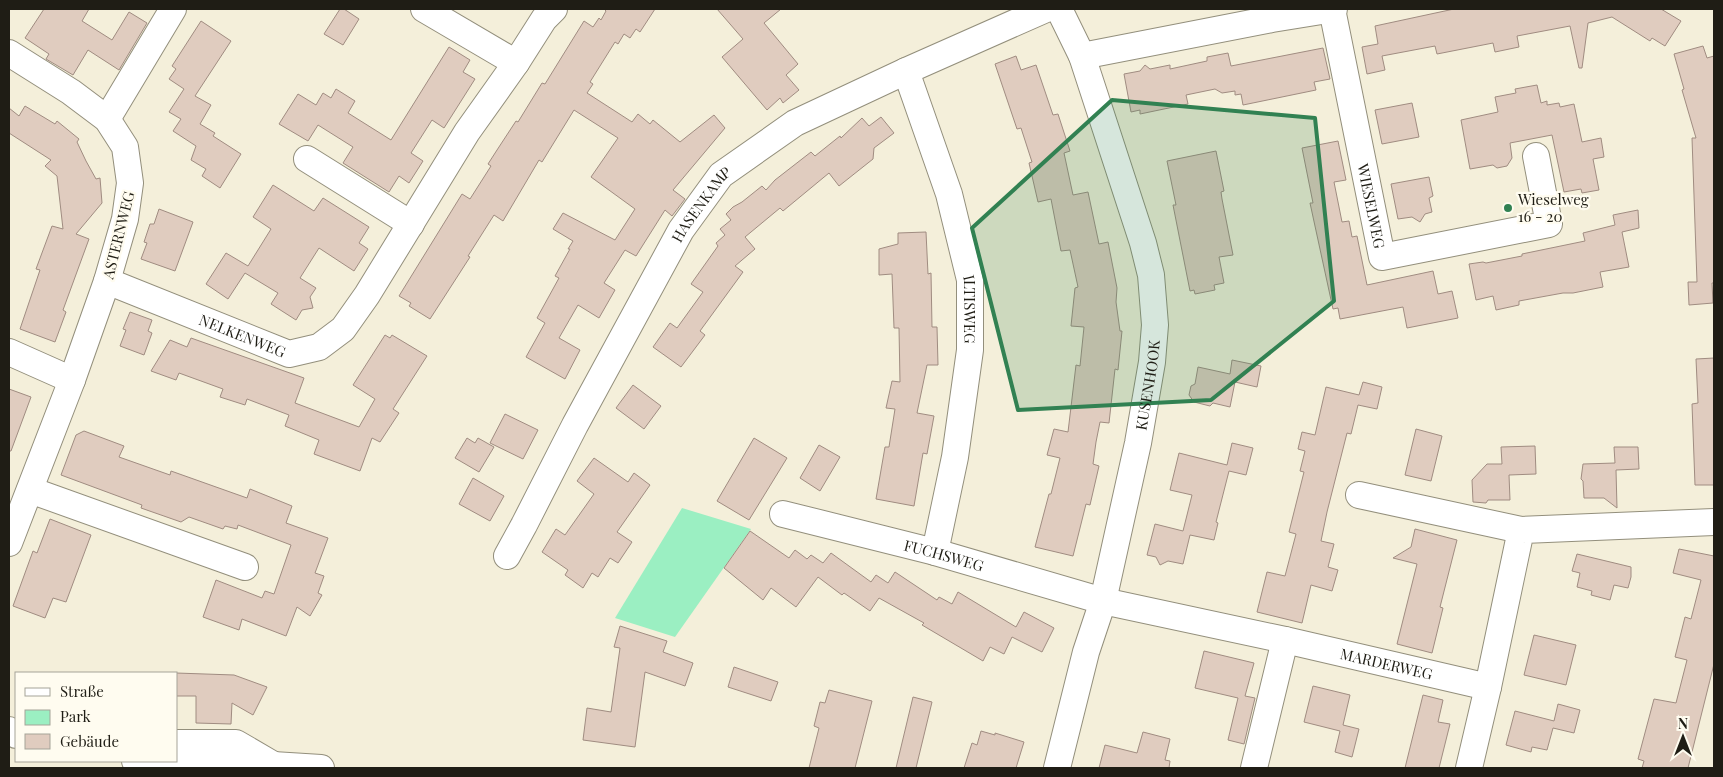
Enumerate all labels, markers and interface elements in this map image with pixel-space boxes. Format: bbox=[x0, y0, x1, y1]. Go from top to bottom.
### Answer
street label: HASENKAMP bbox=[666, 161, 734, 246]
street label: WIESELWEG bbox=[1353, 161, 1390, 251]
street label: ASTERNWEG bbox=[97, 189, 139, 282]
place label: Wieselweg 16 - 20 bbox=[1517, 189, 1589, 226]
marker: Wieselweg 16 - 20 bbox=[1502, 202, 1514, 214]
street label: ILTISWEG bbox=[959, 273, 980, 344]
street label: NELKENWEG bbox=[196, 309, 289, 362]
street label: KUSENHOOK bbox=[1130, 339, 1164, 432]
street label: FUCHSWEG bbox=[902, 535, 986, 576]
street label: MARDERWEG bbox=[1338, 643, 1435, 684]
legend bbox=[15, 672, 178, 762]
text: Straße bbox=[60, 681, 104, 701]
text: Park bbox=[60, 706, 92, 726]
north arrow bbox=[1658, 712, 1708, 762]
text: N bbox=[1678, 714, 1688, 733]
text: Gebäude bbox=[60, 731, 119, 751]

